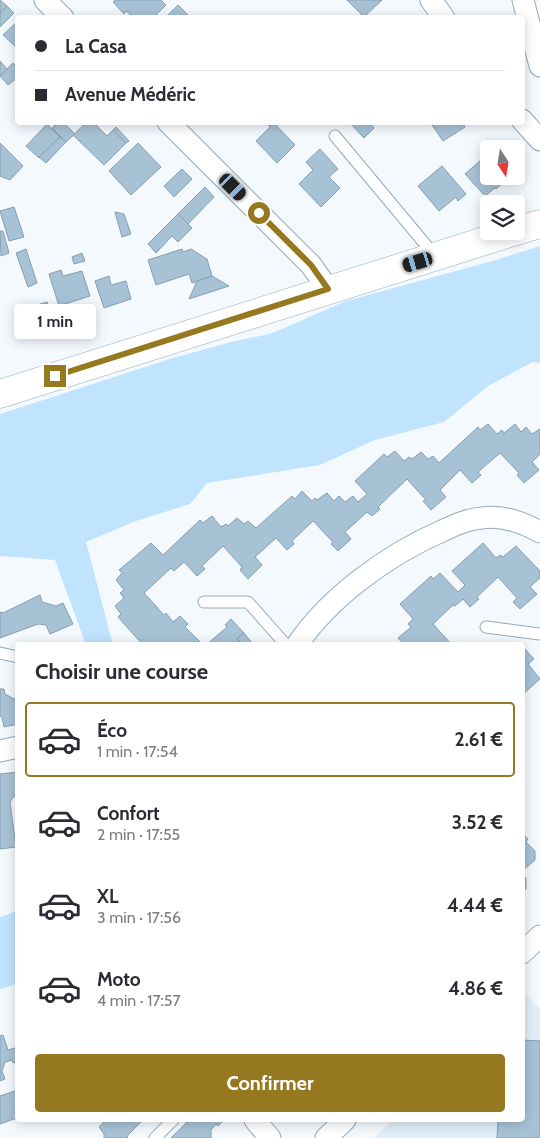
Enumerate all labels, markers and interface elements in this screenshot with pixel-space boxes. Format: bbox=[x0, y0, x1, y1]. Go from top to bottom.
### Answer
text: La Casa bbox=[65, 35, 127, 58]
text: Avenue Médéric bbox=[65, 83, 196, 106]
north arrow bbox=[480, 140, 525, 185]
map controls bbox=[480, 140, 525, 240]
car bbox=[217, 171, 248, 203]
button: layers bbox=[480, 195, 525, 240]
route start bbox=[248, 202, 270, 224]
car bbox=[401, 250, 434, 274]
callout: 1 min bbox=[14, 304, 96, 338]
text: 1 min bbox=[37, 312, 73, 331]
route end bbox=[44, 365, 66, 387]
text: Choisir une course bbox=[35, 658, 208, 685]
icon: car bbox=[37, 717, 82, 762]
text: Éco bbox=[97, 719, 127, 742]
text: 2.61 € bbox=[455, 728, 503, 751]
text: 1 min · 17:54 bbox=[97, 742, 178, 761]
icon: car bbox=[37, 800, 82, 845]
text: Confort bbox=[97, 802, 160, 825]
text: 3.52 € bbox=[452, 811, 503, 834]
text: 2 min · 17:55 bbox=[97, 825, 180, 844]
icon: car bbox=[37, 883, 82, 928]
text: XL bbox=[97, 885, 118, 908]
text: 4.44 € bbox=[447, 894, 503, 917]
text: 3 min · 17:56 bbox=[97, 908, 181, 927]
icon: car bbox=[37, 966, 82, 1011]
text: Moto bbox=[97, 968, 141, 991]
text: 4.86 € bbox=[448, 977, 503, 1000]
text: 4 min · 17:57 bbox=[97, 991, 181, 1010]
button: Confirmer bbox=[35, 1054, 505, 1112]

